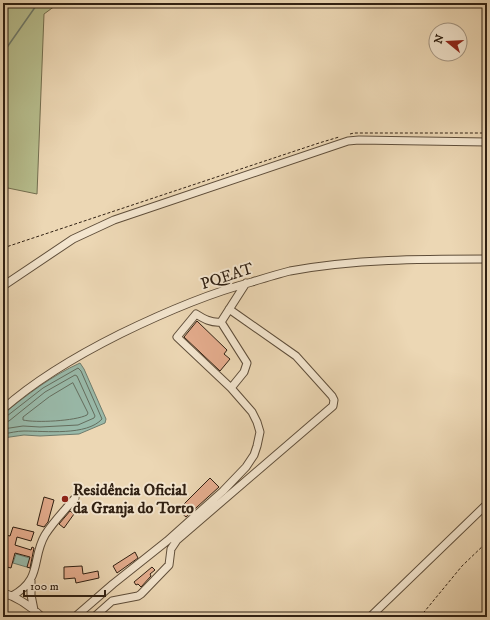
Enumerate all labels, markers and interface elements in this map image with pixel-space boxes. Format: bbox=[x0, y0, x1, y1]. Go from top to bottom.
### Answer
north arrow bbox=[428, 22, 468, 62]
text: N bbox=[431, 33, 447, 46]
street label: PQEAT bbox=[198, 258, 256, 294]
place label: Residência Oficial da Granja do Torto bbox=[73, 480, 194, 518]
marker: Residência Oficial da Granja do Torto bbox=[60, 494, 70, 504]
scale bar bbox=[24, 572, 105, 598]
text: 100 m bbox=[30, 579, 59, 594]

